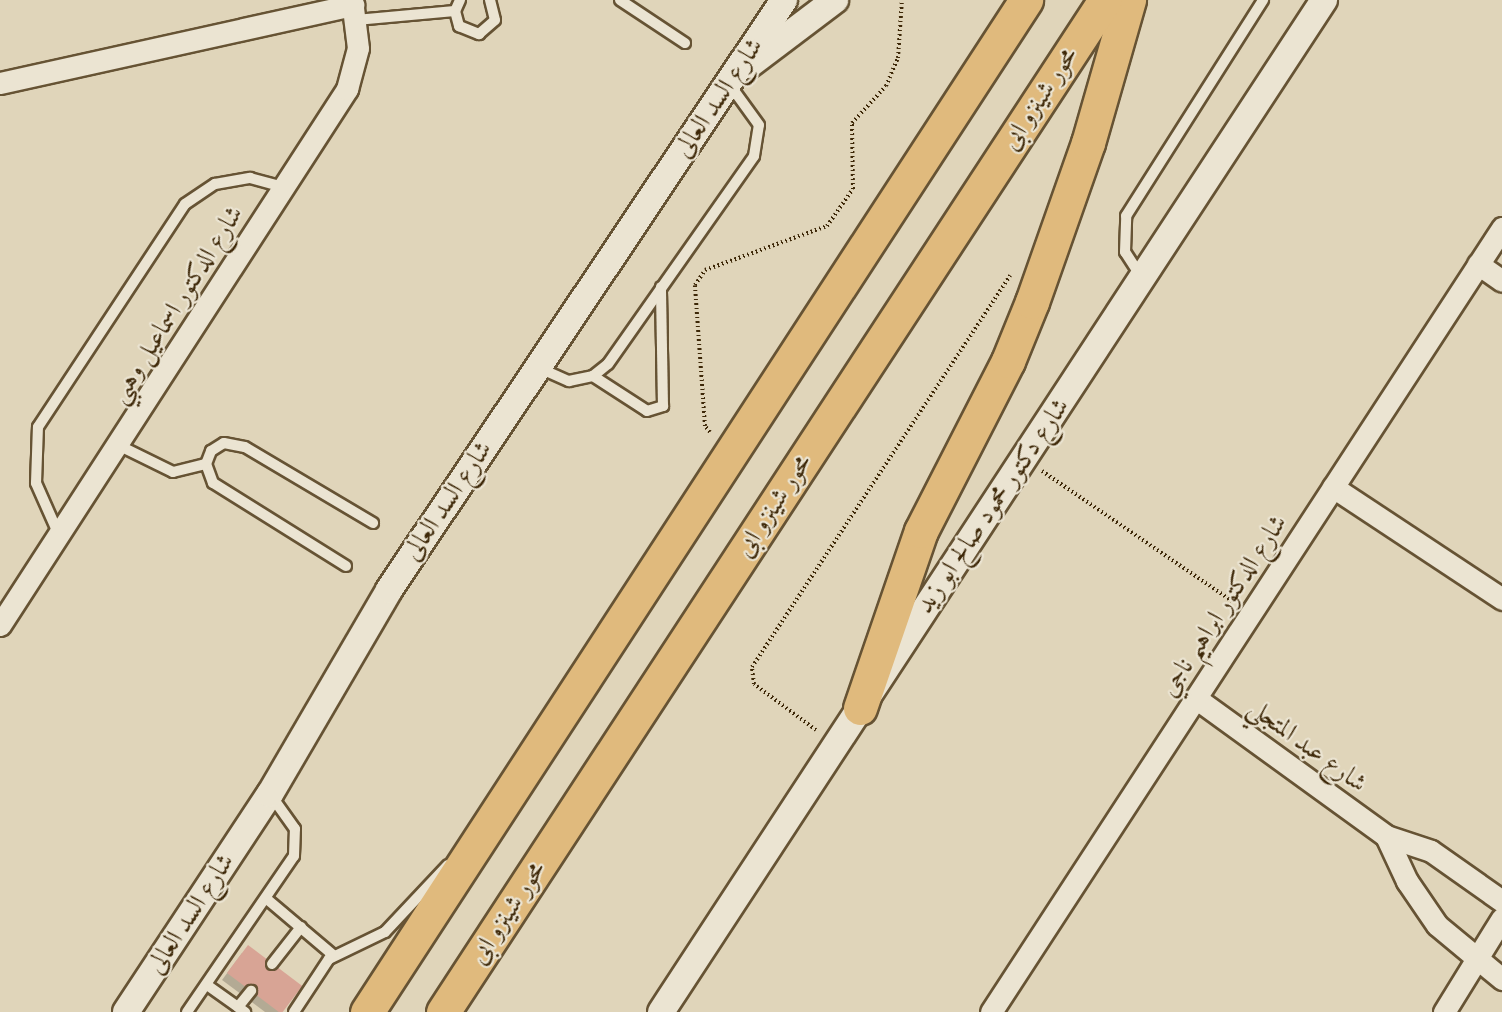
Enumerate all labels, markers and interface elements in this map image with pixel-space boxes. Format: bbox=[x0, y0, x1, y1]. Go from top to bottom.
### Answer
street label: شارع السد العالى bbox=[668, 32, 770, 164]
street label: محور شينزو ابى bbox=[995, 42, 1085, 156]
street label: شارع الدكتور اسماعيل وهبي bbox=[103, 200, 251, 410]
street label: شارع دكتور محمود صالح ابو زيد bbox=[909, 392, 1077, 620]
street label: شارع السد العالى bbox=[397, 435, 499, 567]
street label: محور شينزو ابى bbox=[729, 449, 819, 563]
street label: شارع الدكتور ابراهيم ناجي bbox=[1154, 509, 1294, 703]
street label: شارع عبد المتجلي bbox=[1241, 692, 1373, 800]
street label: شارع السد العالى bbox=[140, 848, 242, 980]
street label: محور شينزو ابى bbox=[463, 856, 553, 970]

